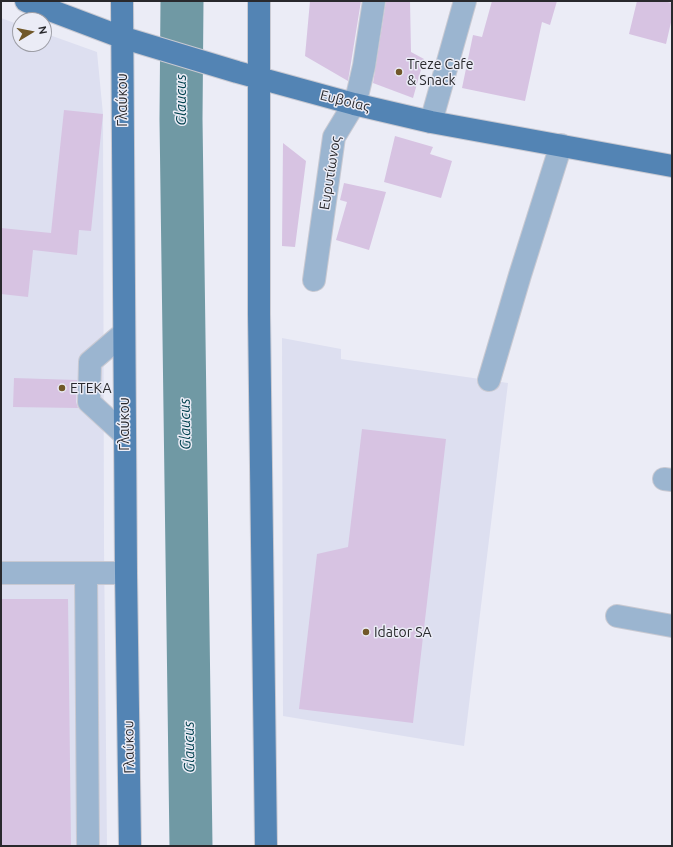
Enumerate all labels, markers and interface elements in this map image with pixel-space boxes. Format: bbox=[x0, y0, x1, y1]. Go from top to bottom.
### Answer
north arrow bbox=[12, 12, 52, 52]
text: N bbox=[36, 25, 49, 35]
place label: Treze Cafe & Snack bbox=[407, 56, 473, 88]
marker: Treze Cafe & Snack bbox=[394, 67, 404, 77]
street label: Γλαύκου bbox=[114, 73, 130, 127]
water label: Glaucus bbox=[172, 74, 190, 126]
street label: Ευβοίας bbox=[318, 87, 372, 115]
street label: Ευρυτίωνος bbox=[316, 135, 344, 211]
place label: ΕΤΕΚΑ bbox=[70, 380, 112, 396]
marker: ΕΤΕΚΑ bbox=[57, 383, 67, 393]
street label: Γλαύκου bbox=[116, 397, 132, 451]
water label: Glaucus bbox=[176, 398, 194, 450]
place label: Idator SA bbox=[374, 624, 432, 640]
marker: Idator SA bbox=[361, 627, 371, 637]
street label: Γλαύκου bbox=[120, 720, 138, 774]
water label: Glaucus bbox=[180, 721, 198, 773]

